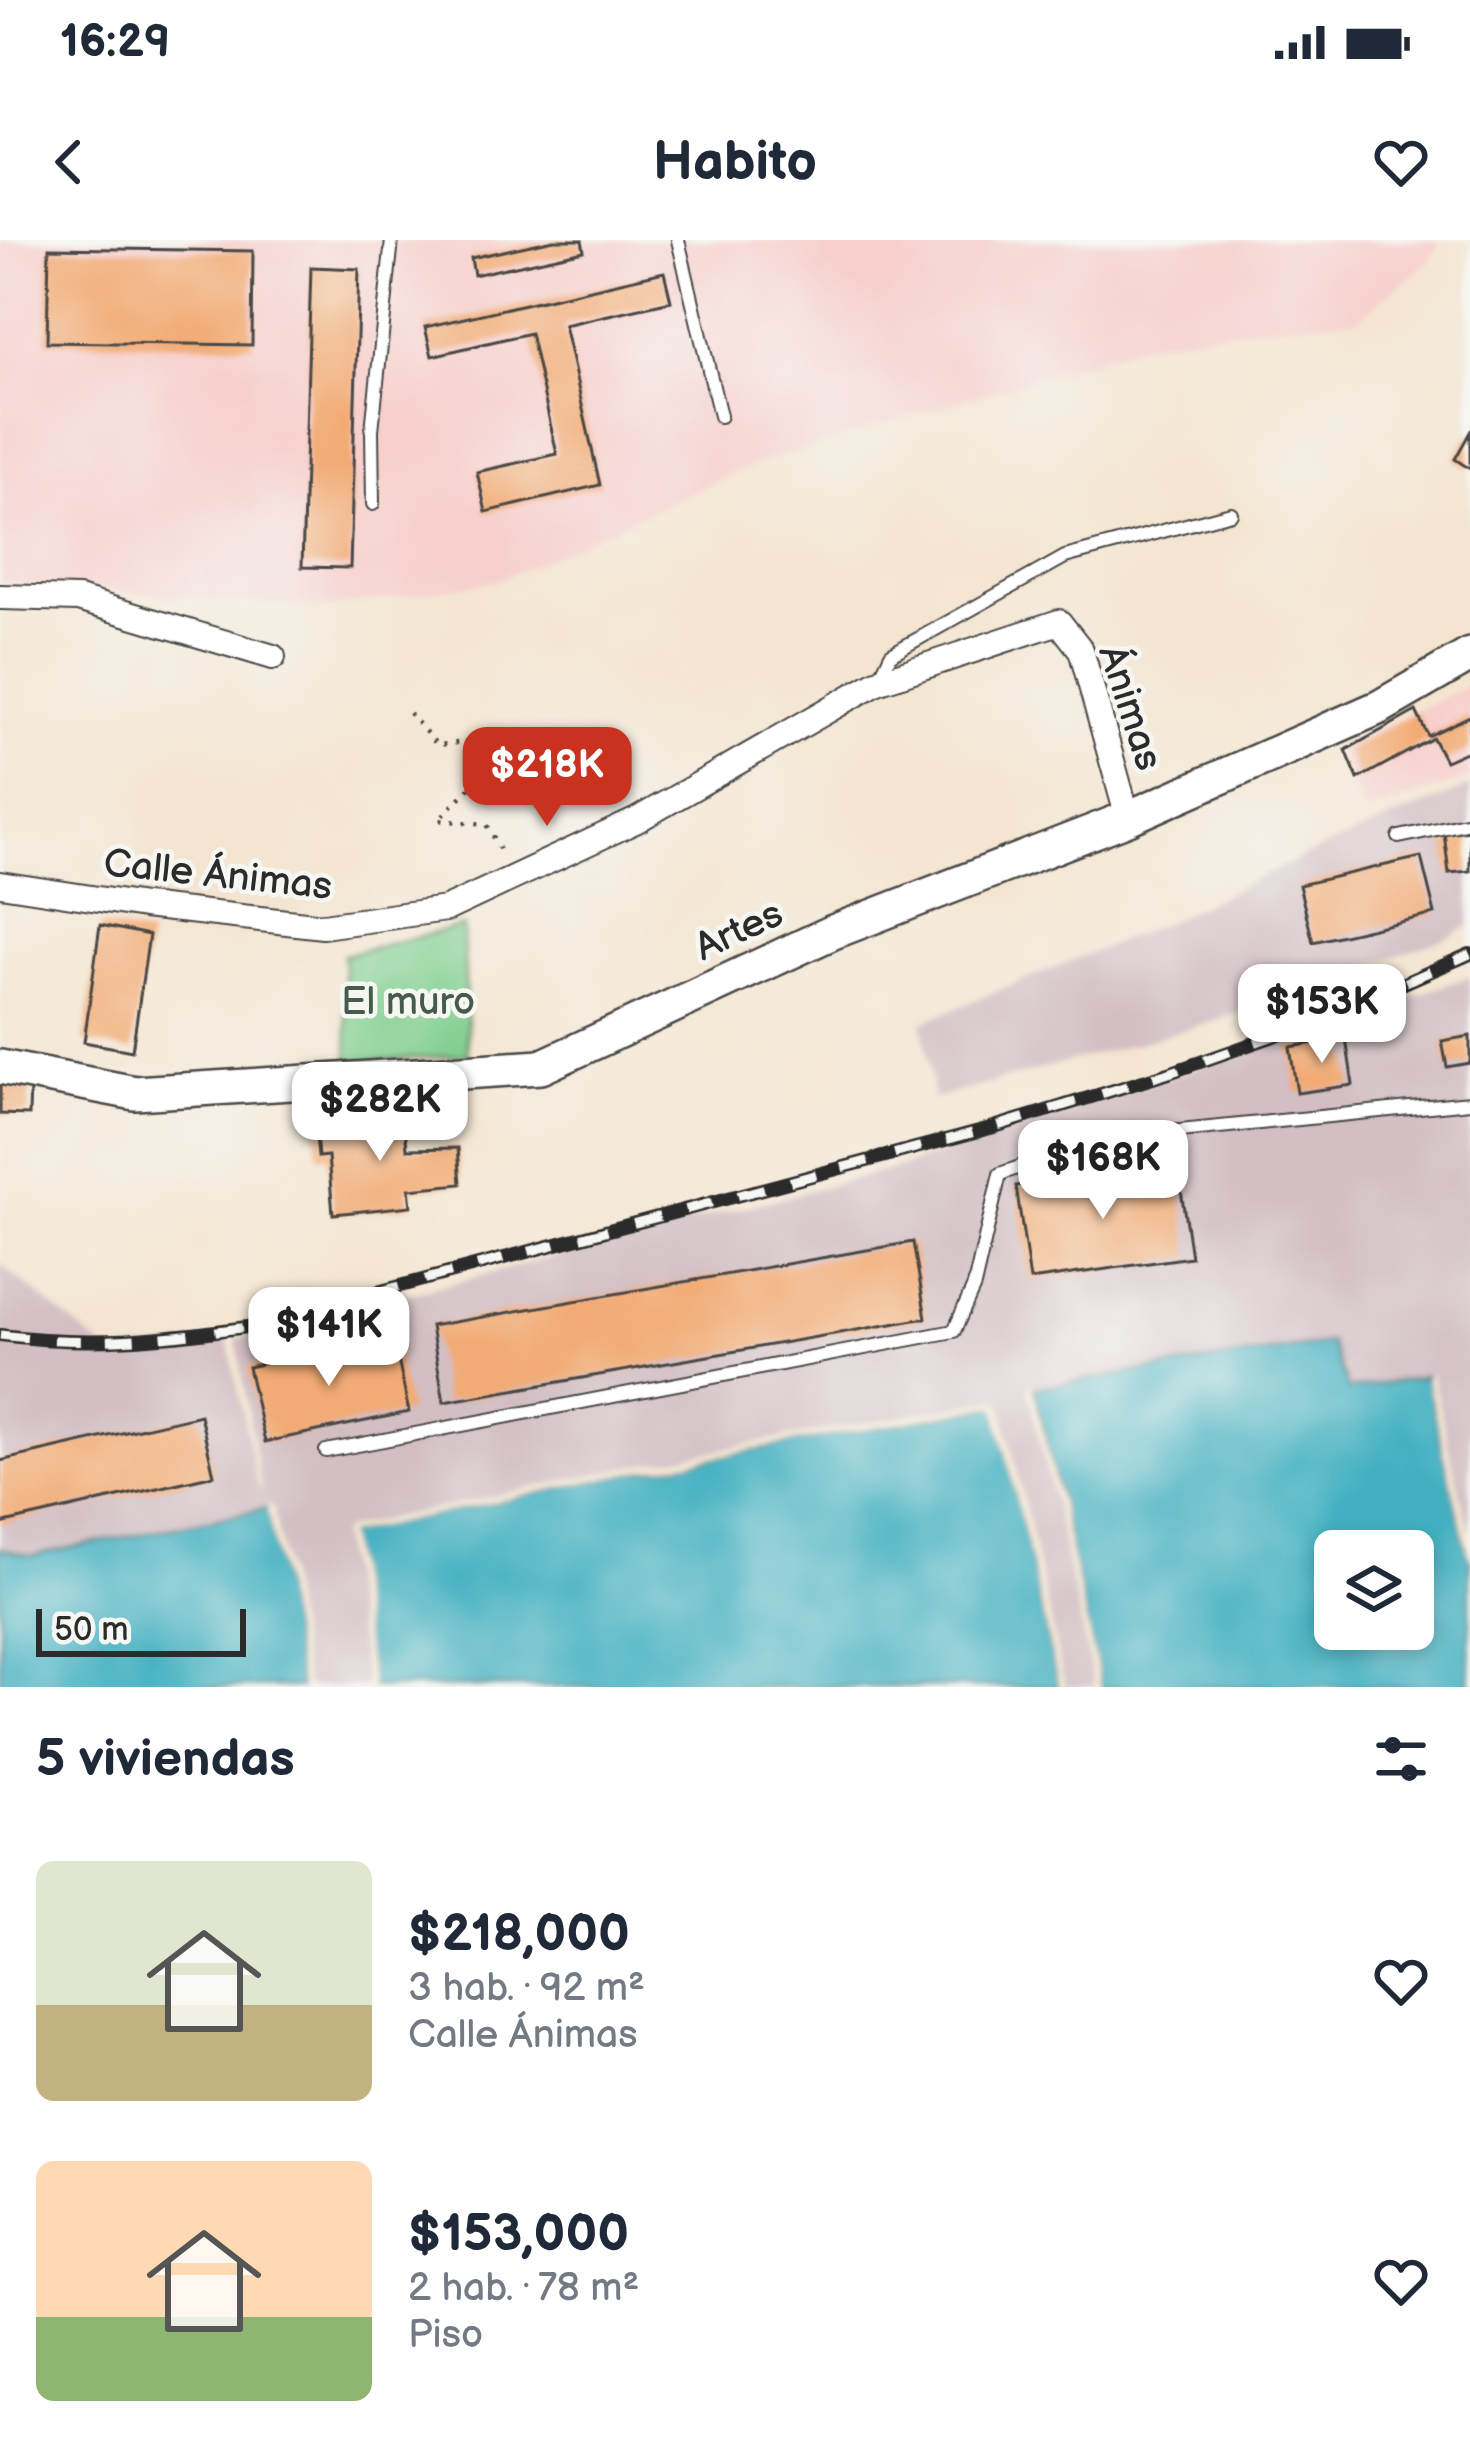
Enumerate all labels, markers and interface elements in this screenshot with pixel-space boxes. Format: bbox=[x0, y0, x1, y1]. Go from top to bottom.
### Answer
text: 16:29 bbox=[60, 15, 170, 70]
icon: back bbox=[36, 129, 102, 195]
icon: heart bbox=[1368, 129, 1434, 195]
text: Habito bbox=[653, 130, 817, 195]
street label: Ánimas bbox=[1087, 639, 1174, 776]
pin: $218K bbox=[463, 727, 631, 829]
text: $218K bbox=[490, 742, 604, 789]
street label: Calle Ánimas bbox=[101, 838, 335, 911]
street label: Artes bbox=[688, 891, 790, 972]
pin: $153K bbox=[1238, 964, 1406, 1066]
park label: El muro bbox=[341, 979, 475, 1026]
text: $153K bbox=[1265, 979, 1379, 1026]
pin: $282K bbox=[296, 1062, 464, 1164]
text: $282K bbox=[319, 1077, 441, 1124]
pin: $168K bbox=[1019, 1120, 1187, 1222]
text: $168K bbox=[1045, 1135, 1161, 1182]
pin: $141K bbox=[245, 1287, 413, 1389]
text: $141K bbox=[275, 1302, 383, 1349]
map controls bbox=[1314, 1530, 1434, 1650]
button: layers bbox=[1314, 1530, 1434, 1650]
scale bar bbox=[36, 1603, 246, 1656]
text: 50 m bbox=[54, 1610, 129, 1650]
icon: filters bbox=[1368, 1726, 1434, 1792]
text: 5 viviendas bbox=[36, 1729, 295, 1790]
text: $218,000 bbox=[408, 1904, 630, 1965]
icon: home bbox=[132, 1909, 276, 2053]
icon: heart bbox=[1368, 1948, 1434, 2014]
text: 3 hab. · 92 m² bbox=[408, 1965, 645, 2012]
text: Calle Ánimas bbox=[408, 2012, 637, 2059]
text: $153,000 bbox=[408, 2204, 629, 2265]
icon: home bbox=[132, 2209, 276, 2353]
icon: heart bbox=[1368, 2248, 1434, 2314]
text: 2 hab. · 78 m² bbox=[408, 2265, 639, 2312]
text: Piso bbox=[408, 2312, 483, 2359]

